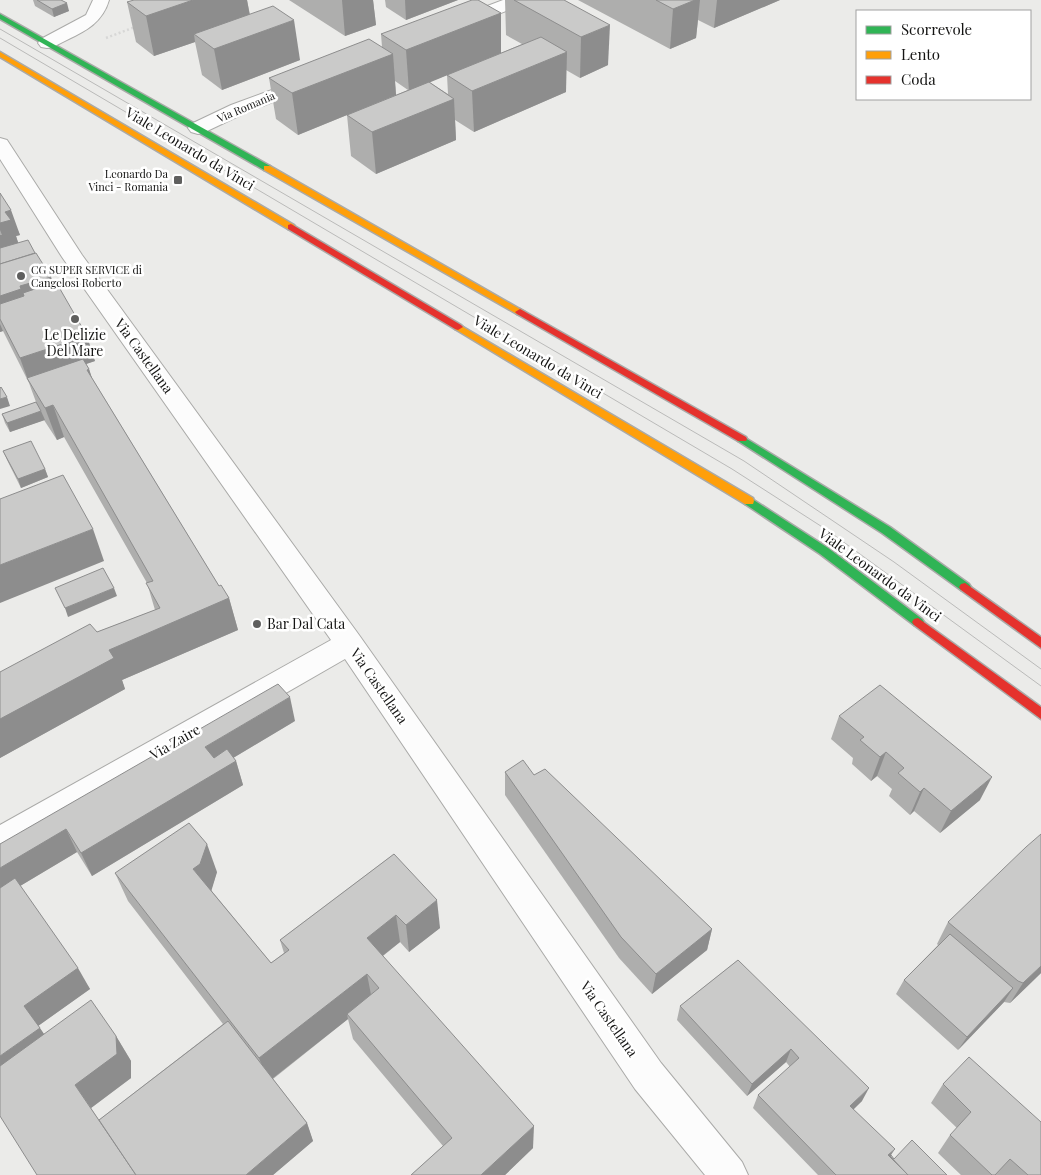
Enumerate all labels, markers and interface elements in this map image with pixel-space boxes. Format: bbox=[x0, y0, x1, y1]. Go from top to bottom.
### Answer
legend bbox=[856, 10, 1031, 100]
text: Scorrevole bbox=[901, 19, 972, 39]
text: Lento bbox=[901, 44, 940, 64]
text: Coda bbox=[901, 69, 936, 89]
street label: Via Romania bbox=[214, 87, 278, 126]
street label: Viale Leonardo da Vinci bbox=[121, 102, 258, 195]
place label: Leonardo Da Vinci - Romania bbox=[87, 166, 169, 194]
marker: Leonardo Da Vinci - Romania bbox=[172, 174, 184, 186]
place label: CG SUPER SERVICE di Cangelosi Roberto bbox=[31, 262, 142, 290]
marker: CG SUPER SERVICE di Cangelosi Roberto bbox=[15, 270, 27, 282]
street label: Viale Leonardo da Vinci bbox=[469, 310, 606, 403]
marker: Le Delizie Del Mare bbox=[69, 313, 81, 325]
street label: Via Castellana bbox=[110, 314, 178, 397]
place label: Le Delizie Del Mare bbox=[44, 325, 106, 360]
street label: Viale Leonardo da Vinci bbox=[814, 523, 945, 626]
place label: Bar Dal Cata bbox=[267, 614, 345, 633]
marker: Bar Dal Cata bbox=[251, 618, 263, 630]
street label: Via Castellana bbox=[346, 643, 412, 727]
street label: Via Zaire bbox=[145, 720, 203, 764]
street label: Via Castellana bbox=[576, 976, 642, 1060]

